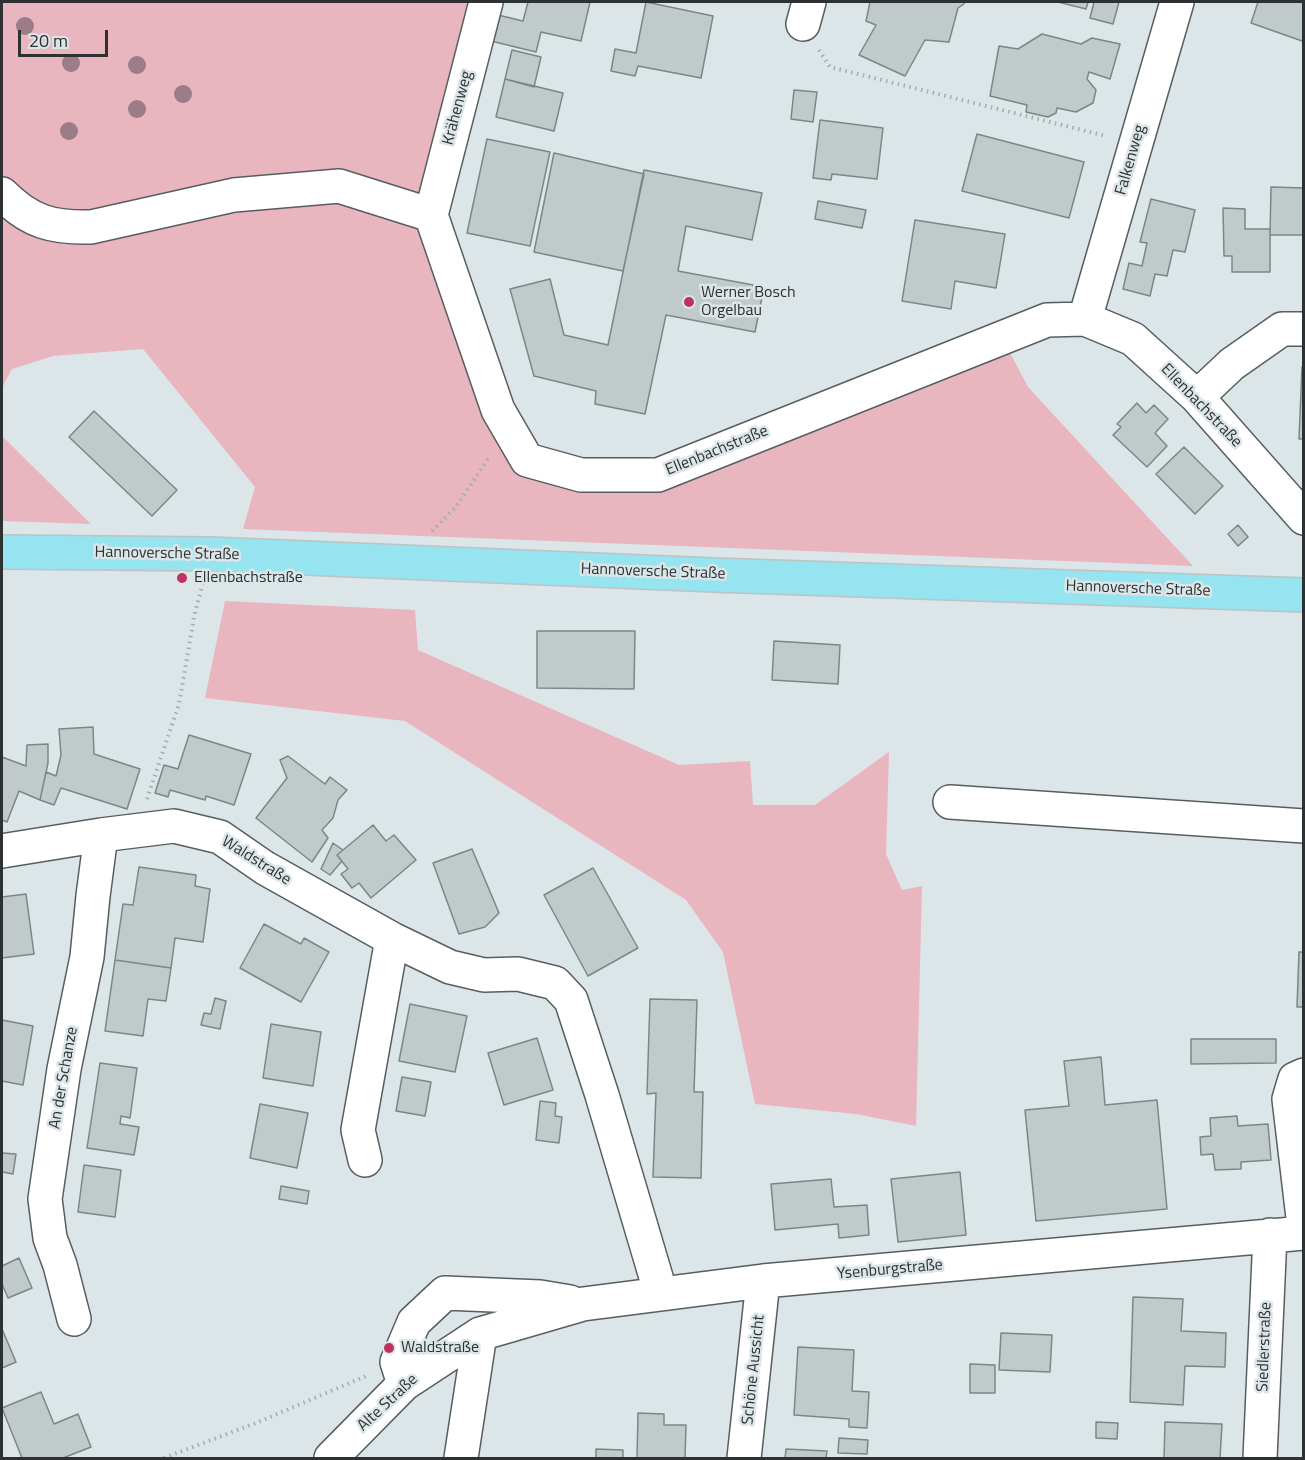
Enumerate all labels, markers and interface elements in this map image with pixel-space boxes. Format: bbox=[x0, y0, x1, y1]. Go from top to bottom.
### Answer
scale bar bbox=[21, 18, 111, 56]
text: 20 m bbox=[29, 27, 68, 54]
street label: Krähenweg bbox=[439, 69, 477, 147]
street label: Falkenweg bbox=[1112, 123, 1150, 197]
place label: Werner Bosch Orgelbau bbox=[701, 283, 796, 321]
marker: Werner Bosch Orgelbau bbox=[682, 295, 696, 309]
street label: Ellenbachstraße bbox=[1156, 360, 1246, 452]
street label: Ellenbachstraße bbox=[663, 422, 771, 480]
street label: Hannoversche Straße bbox=[94, 543, 240, 565]
street label: Hannoversche Straße bbox=[580, 560, 726, 584]
place label: Ellenbachstraße bbox=[194, 568, 303, 588]
marker: Ellenbachstraße bbox=[175, 571, 189, 585]
street label: Hannoversche Straße bbox=[1065, 577, 1211, 601]
street label: Waldstraße bbox=[218, 832, 294, 890]
street label: An der Schanze bbox=[46, 1025, 82, 1131]
street label: Ysenburgstraße bbox=[836, 1256, 944, 1284]
street label: Siedlerstraße bbox=[1254, 1302, 1276, 1392]
street label: Schöne Aussicht bbox=[739, 1314, 769, 1426]
place label: Waldstraße bbox=[401, 1338, 479, 1358]
marker: Waldstraße bbox=[382, 1341, 396, 1355]
street label: Alte Straße bbox=[354, 1370, 422, 1436]

